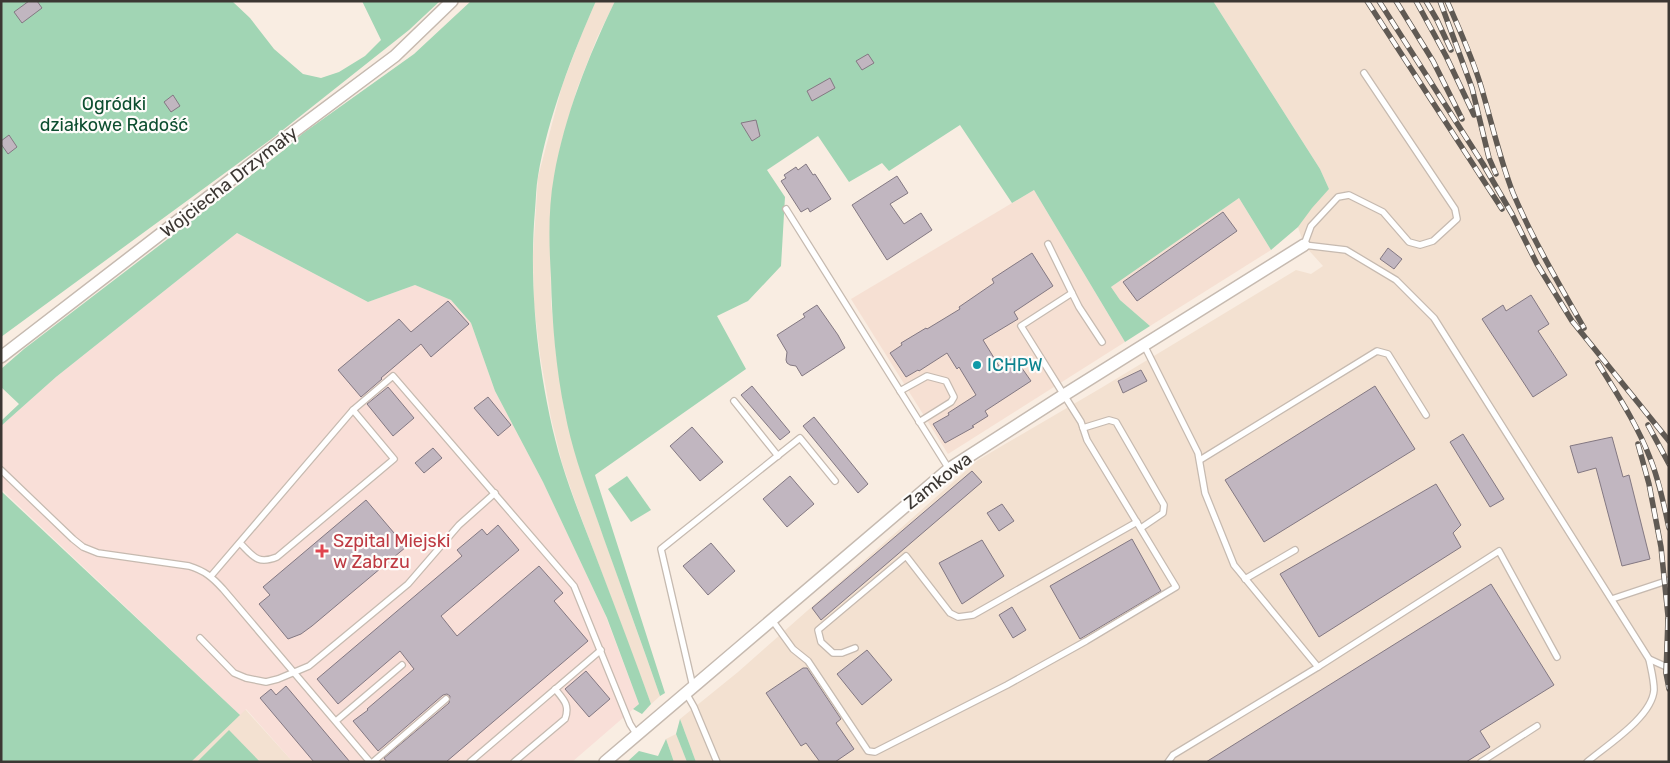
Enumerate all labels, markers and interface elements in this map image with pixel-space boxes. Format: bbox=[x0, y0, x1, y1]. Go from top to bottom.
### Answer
park label: Ogródki działkowe Radość bbox=[40, 93, 188, 136]
street label: Wojciecha Drzymały bbox=[156, 122, 302, 242]
place label: ICHPW bbox=[987, 354, 1043, 376]
marker: ICHPW bbox=[971, 359, 983, 371]
street label: Zamkowa bbox=[900, 448, 976, 514]
place label: Szpital Miejski w Zabrzu bbox=[333, 530, 450, 573]
marker: Szpital Miejski w Zabrzu bbox=[315, 544, 329, 558]

